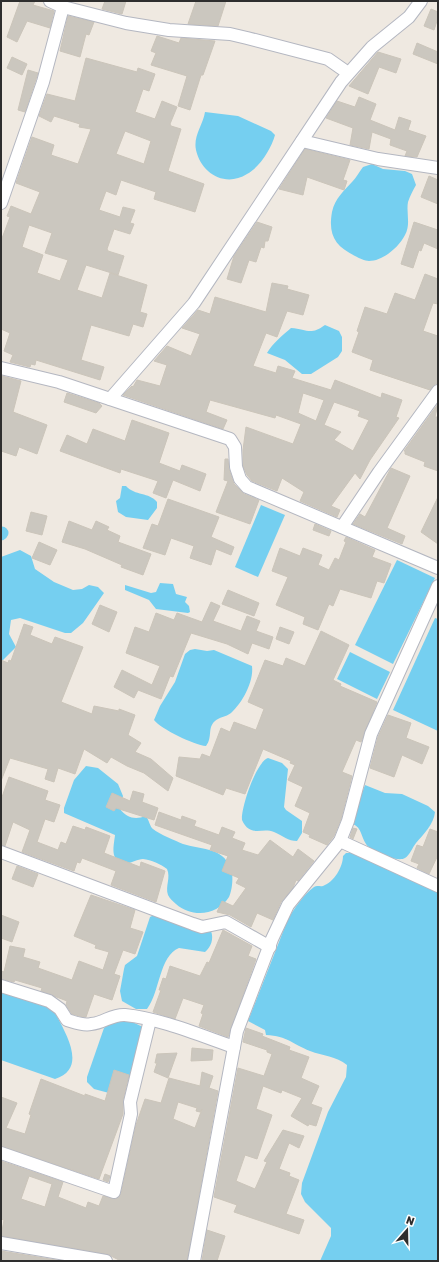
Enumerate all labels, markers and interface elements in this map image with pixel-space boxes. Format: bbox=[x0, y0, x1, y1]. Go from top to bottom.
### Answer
north arrow bbox=[387, 1210, 427, 1250]
text: N bbox=[404, 1214, 416, 1229]

